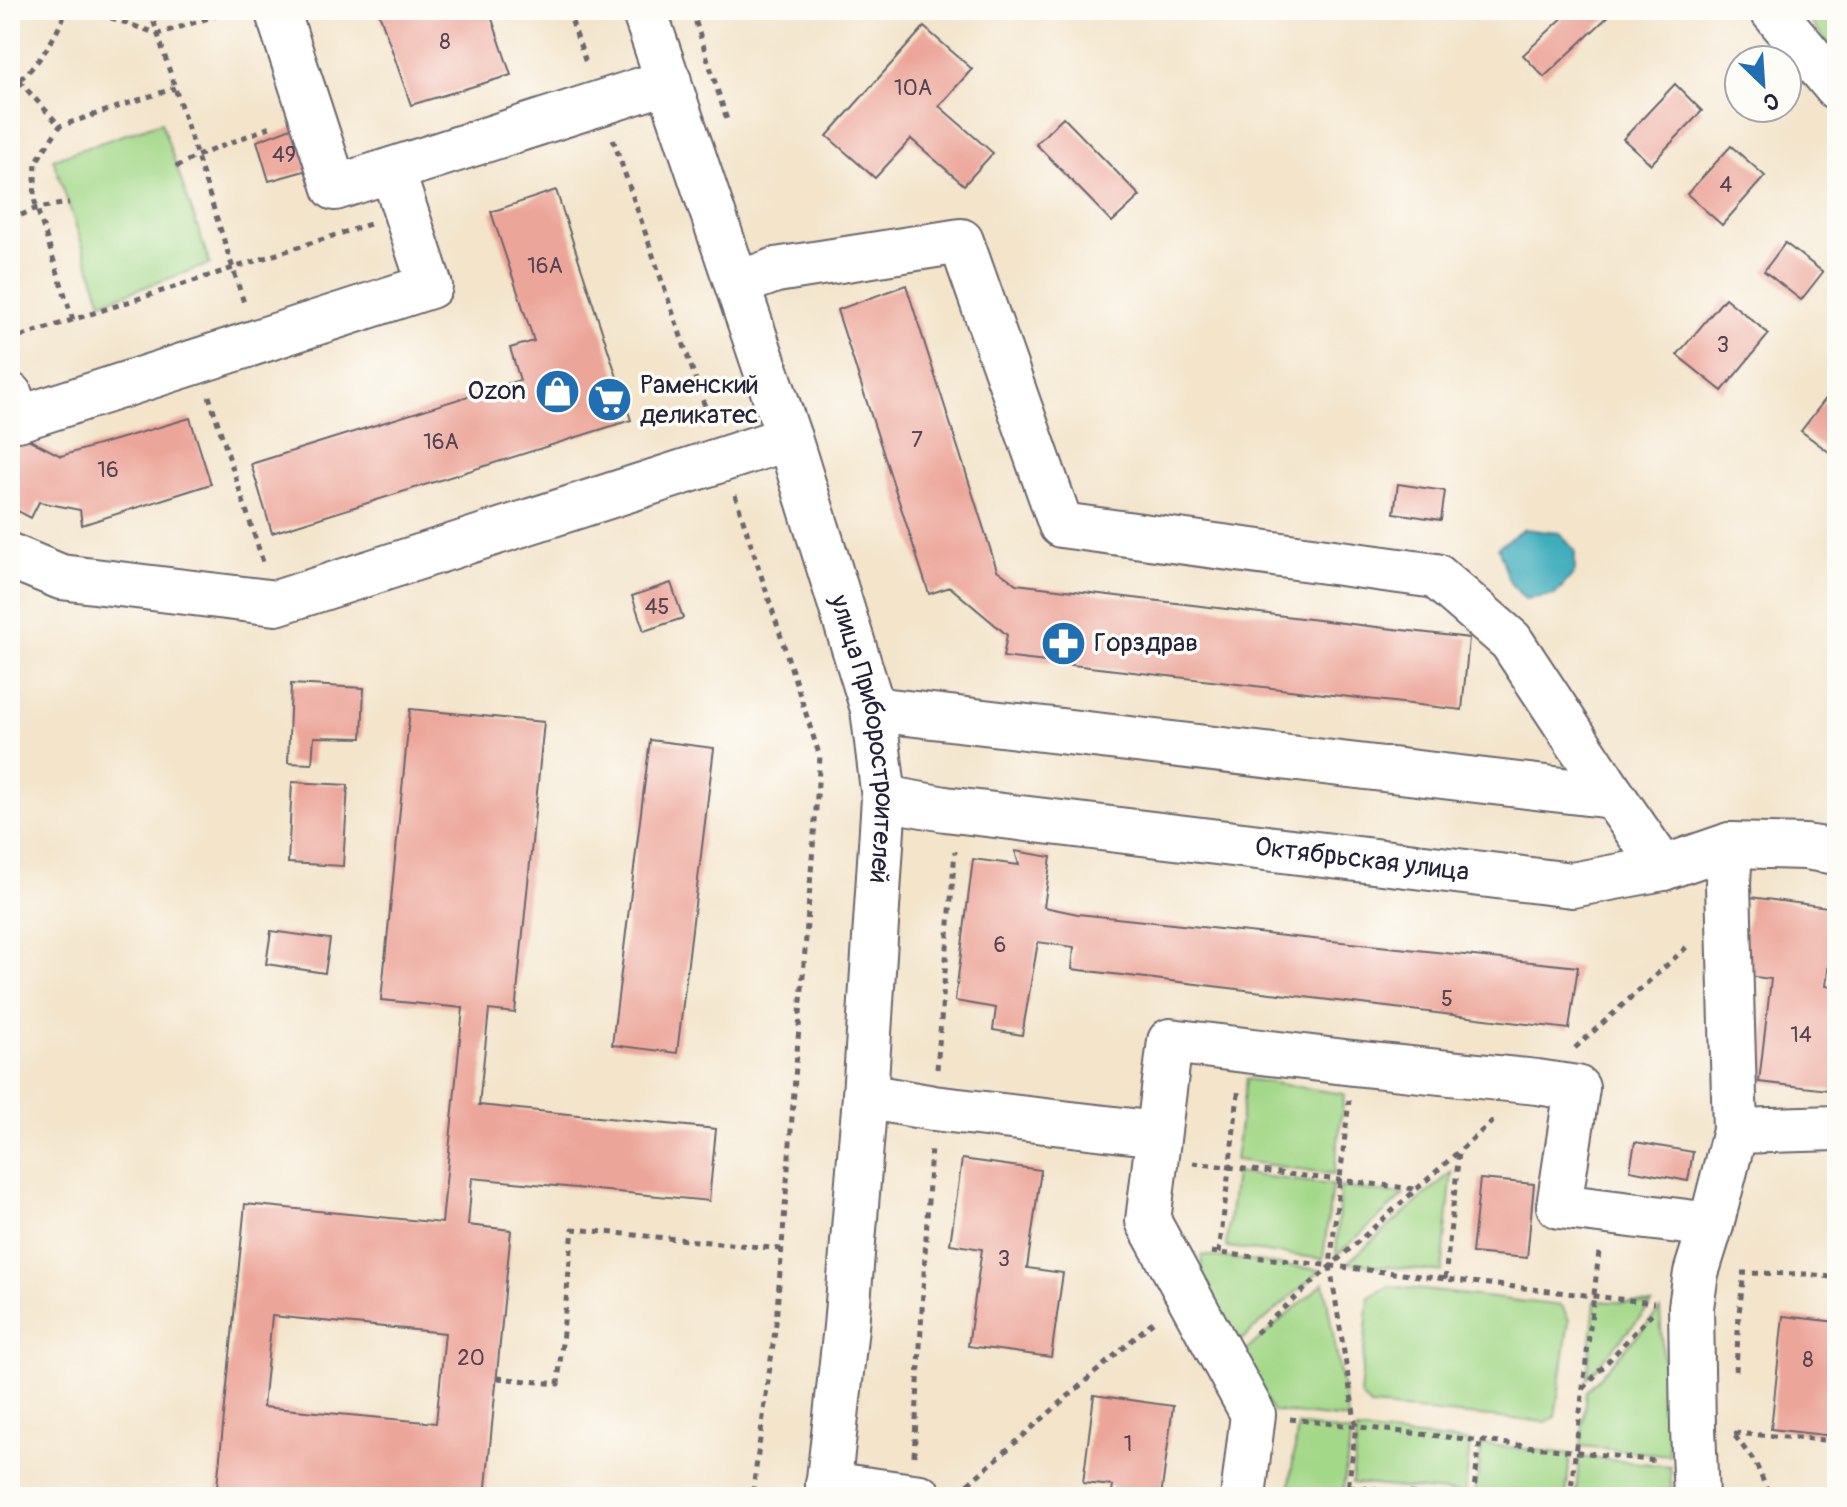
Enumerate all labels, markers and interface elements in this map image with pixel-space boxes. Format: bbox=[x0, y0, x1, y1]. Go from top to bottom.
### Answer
house number: 8 bbox=[439, 28, 451, 56]
north arrow bbox=[1723, 44, 1803, 124]
house number: 10А bbox=[894, 74, 932, 102]
text: С bbox=[1759, 86, 1783, 117]
house number: 49 bbox=[272, 141, 296, 169]
house number: 4 bbox=[1720, 171, 1733, 199]
house number: 16А bbox=[527, 252, 563, 280]
house number: 3 bbox=[1717, 331, 1729, 359]
shop icon: Ozon bbox=[533, 367, 581, 415]
place label: Раменский деликатес bbox=[640, 369, 759, 431]
place label: Ozon bbox=[468, 375, 526, 407]
supermarket icon: Раменский деликатес bbox=[585, 376, 633, 424]
house number: 7 bbox=[911, 426, 923, 454]
house number: 16А bbox=[423, 428, 459, 456]
house number: 16 bbox=[97, 456, 119, 484]
street label: улица Приборостроителей bbox=[822, 590, 900, 884]
house number: 45 bbox=[645, 593, 669, 621]
pharmacy icon: Горздрав bbox=[1039, 619, 1087, 667]
place label: Горздрав bbox=[1094, 627, 1198, 659]
street label: Октябрьская улица bbox=[1253, 831, 1471, 888]
house number: 6 bbox=[994, 931, 1006, 959]
house number: 5 bbox=[1441, 985, 1453, 1013]
house number: 14 bbox=[1790, 1021, 1812, 1049]
house number: 3 bbox=[998, 1245, 1010, 1273]
house number: 20 bbox=[457, 1344, 485, 1372]
house number: 8 bbox=[1802, 1346, 1814, 1374]
house number: 1 bbox=[1124, 1430, 1132, 1458]

